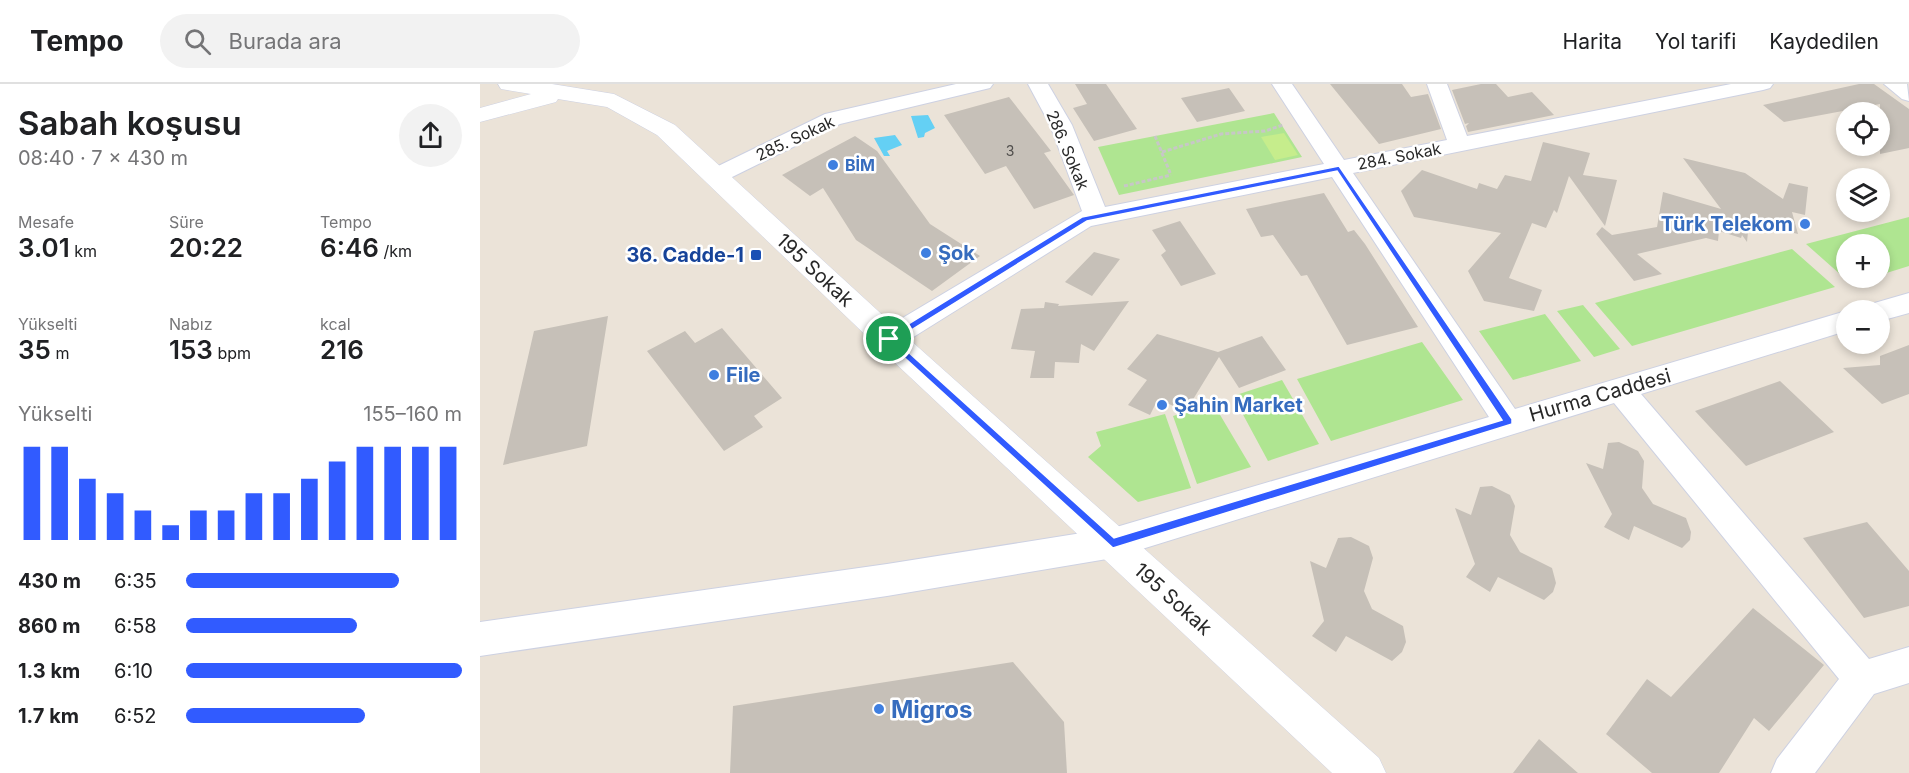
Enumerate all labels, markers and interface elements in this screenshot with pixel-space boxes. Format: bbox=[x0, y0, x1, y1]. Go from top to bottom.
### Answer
search box bbox=[160, 14, 580, 68]
text: Tempo bbox=[30, 24, 124, 58]
icon: search bbox=[181, 25, 214, 58]
text: Burada ara bbox=[229, 28, 342, 54]
text: Harita bbox=[1563, 29, 1622, 54]
text: Yol tarifi bbox=[1655, 29, 1736, 54]
text: Kaydedilen bbox=[1769, 29, 1879, 54]
map controls bbox=[1836, 102, 1890, 354]
button: locate bbox=[1836, 102, 1890, 156]
text: Sabah koşusu bbox=[18, 103, 242, 143]
button: share bbox=[399, 104, 462, 167]
street label: 286. Sokak bbox=[1042, 107, 1094, 193]
street label: 285. Sokak bbox=[752, 111, 838, 165]
street label: 284. Sokak bbox=[1355, 138, 1443, 174]
house number: 3 bbox=[1006, 142, 1014, 159]
text: 08:40 · 7 × 430 m bbox=[18, 146, 188, 170]
place label: BİM bbox=[845, 155, 875, 175]
marker: BİM bbox=[826, 158, 840, 172]
button: layers bbox=[1836, 168, 1890, 222]
text: Mesafe bbox=[18, 212, 74, 232]
text: Süre bbox=[169, 212, 204, 232]
text: Tempo bbox=[320, 212, 372, 232]
place label: Türk Telekom bbox=[1661, 212, 1793, 236]
marker: Türk Telekom bbox=[1798, 217, 1812, 231]
street label: 195 Sokak bbox=[772, 228, 858, 312]
text: 3.01 bbox=[18, 232, 70, 263]
text: 20:22 bbox=[169, 232, 243, 263]
text: 6:46 bbox=[320, 232, 379, 263]
button: + bbox=[1836, 234, 1890, 288]
text: km bbox=[70, 241, 97, 261]
text: /km bbox=[379, 241, 412, 261]
place label: Şok bbox=[938, 241, 975, 265]
place label: 36. Cadde-1 bbox=[626, 243, 744, 267]
marker: Şok bbox=[919, 246, 933, 260]
marker: 36. Cadde-1 bbox=[749, 248, 763, 262]
button: − bbox=[1836, 300, 1890, 354]
pin bbox=[863, 313, 914, 364]
text: Yükselti bbox=[18, 314, 77, 334]
text: Nabız bbox=[169, 314, 213, 334]
text: kcal bbox=[320, 314, 351, 334]
icon: arrive bbox=[872, 322, 905, 355]
text: 35 bbox=[18, 334, 51, 365]
text: 153 bbox=[169, 334, 213, 365]
text: 216 bbox=[320, 334, 364, 365]
text: m bbox=[51, 343, 69, 363]
text: bpm bbox=[213, 343, 251, 363]
place label: File bbox=[726, 363, 761, 387]
street label: Hurma Caddesi bbox=[1526, 363, 1674, 427]
marker: File bbox=[707, 368, 721, 382]
place label: Şahin Market bbox=[1174, 393, 1303, 417]
marker: Şahin Market bbox=[1155, 398, 1169, 412]
text: Yükselti bbox=[18, 402, 92, 426]
text: 155–160 m bbox=[363, 402, 462, 426]
street label: 195 Sokak bbox=[1129, 558, 1217, 640]
text: 430 m bbox=[18, 569, 81, 593]
text: 6:35 bbox=[114, 569, 157, 593]
text: 860 m bbox=[18, 614, 80, 638]
text: 6:58 bbox=[114, 614, 157, 638]
text: 1.3 km bbox=[18, 659, 80, 683]
text: 6:10 bbox=[114, 659, 153, 683]
place label: Migros bbox=[891, 695, 972, 724]
marker: Migros bbox=[872, 702, 886, 716]
text: 1.7 km bbox=[18, 704, 79, 728]
text: 6:52 bbox=[114, 704, 157, 728]

